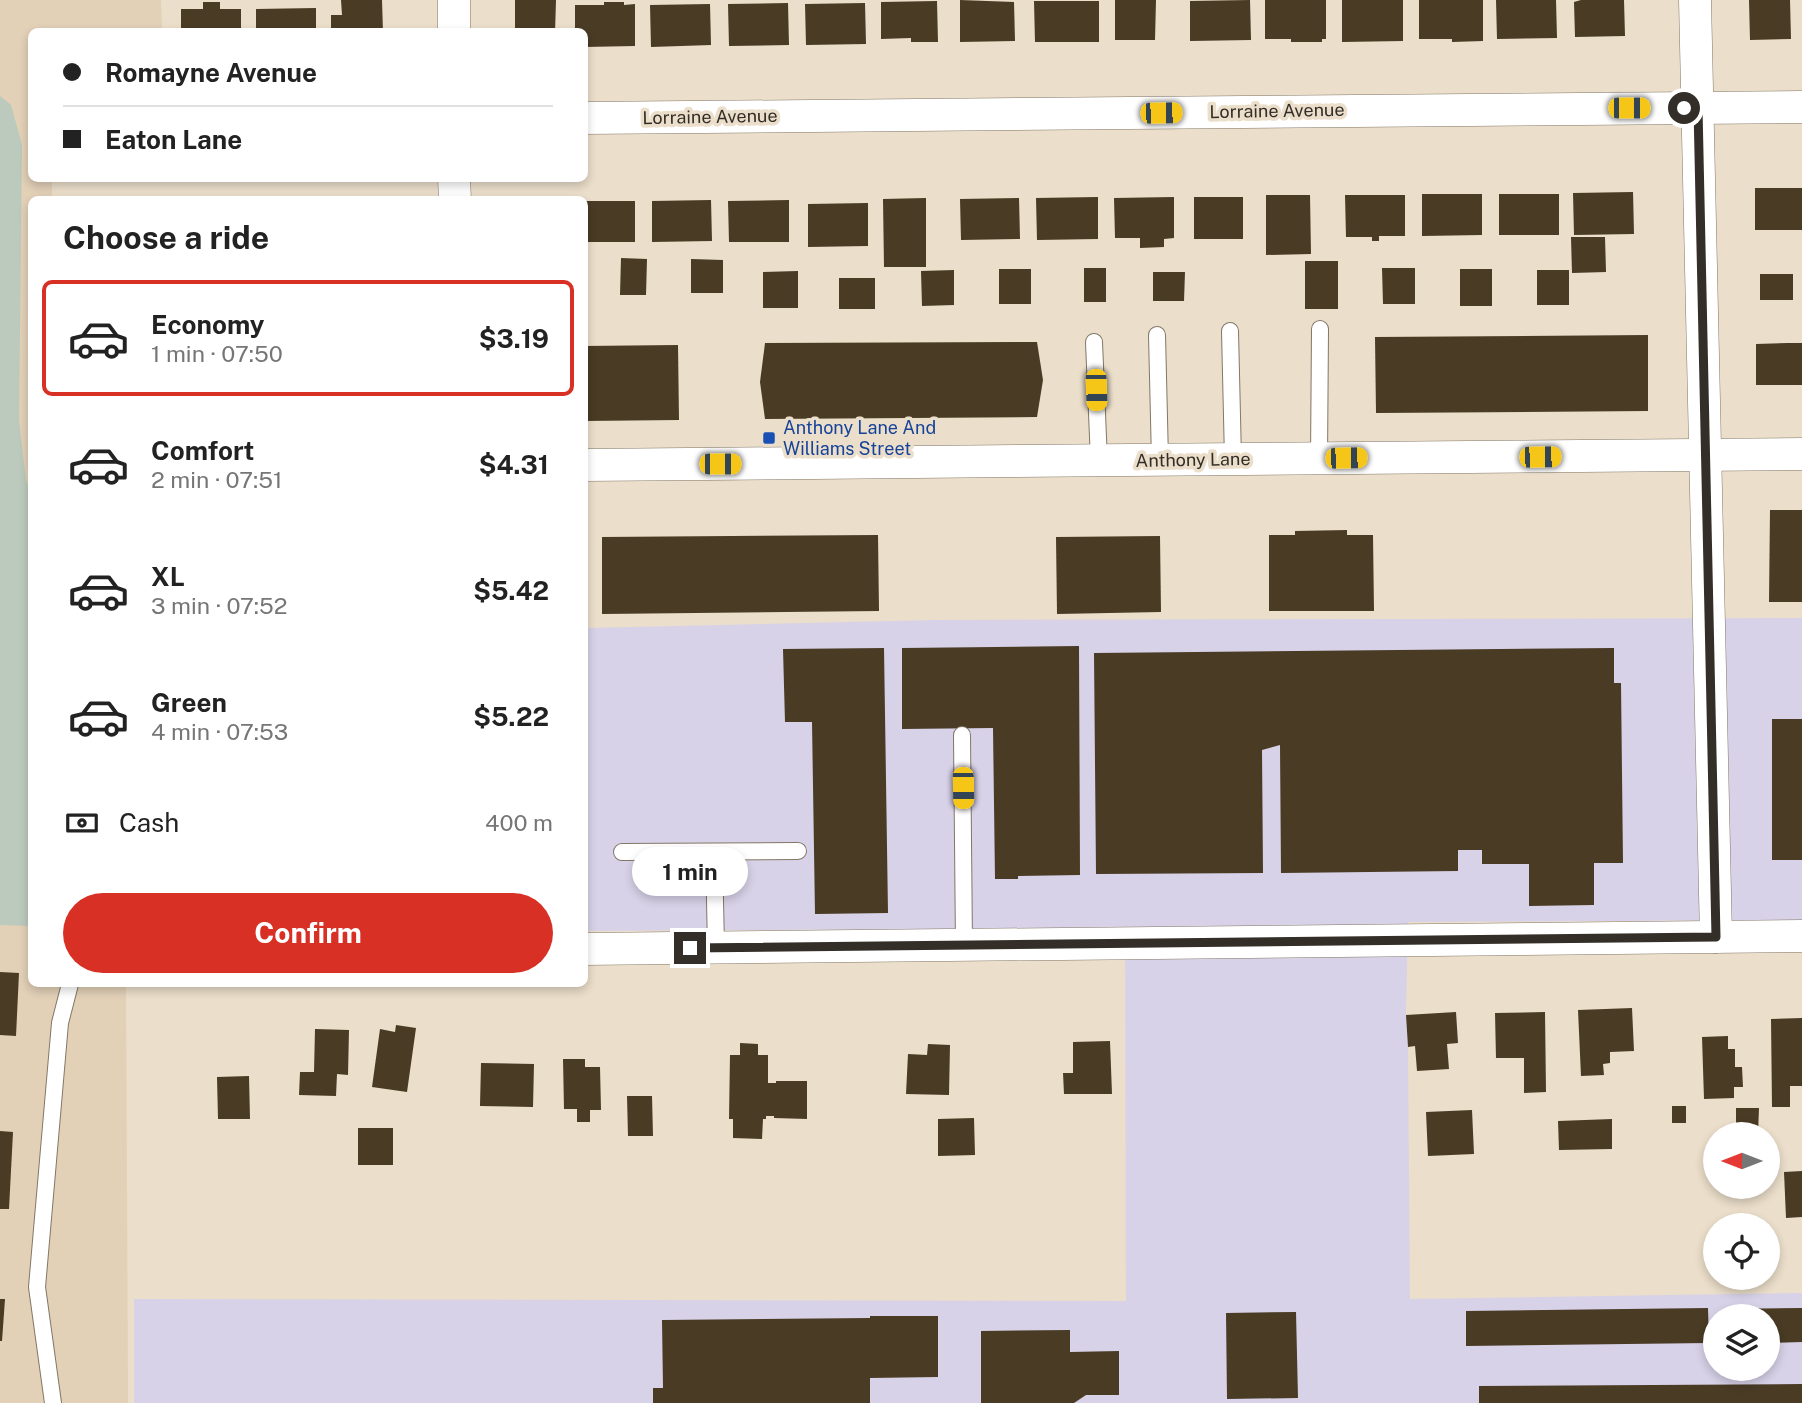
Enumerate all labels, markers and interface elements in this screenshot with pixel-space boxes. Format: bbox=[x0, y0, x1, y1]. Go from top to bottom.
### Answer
text: Romayne Avenue bbox=[105, 57, 317, 88]
route start bbox=[1668, 92, 1700, 124]
car bbox=[1609, 98, 1651, 119]
street label: Lorraine Avenue bbox=[1209, 99, 1345, 122]
car bbox=[1140, 102, 1183, 124]
street label: Lorraine Avenue bbox=[642, 105, 778, 128]
text: Eaton Lane bbox=[105, 124, 242, 155]
text: Choose a ride bbox=[63, 219, 269, 256]
icon: car bbox=[67, 307, 130, 370]
text: Economy bbox=[151, 309, 264, 340]
text: $3.19 bbox=[479, 323, 549, 354]
text: 1 min · 07:50 bbox=[151, 340, 283, 367]
car bbox=[1085, 369, 1108, 411]
place label: Anthony Lane And Williams Street bbox=[783, 417, 936, 459]
marker: Anthony Lane And Williams Street bbox=[761, 430, 777, 446]
icon: car bbox=[67, 433, 130, 496]
text: Comfort bbox=[151, 435, 254, 466]
car bbox=[1519, 446, 1562, 468]
car bbox=[1325, 447, 1368, 469]
street label: Anthony Lane bbox=[1135, 448, 1251, 471]
text: $4.31 bbox=[479, 449, 549, 480]
car bbox=[700, 454, 742, 475]
text: 2 min · 07:51 bbox=[151, 466, 282, 493]
icon: car bbox=[67, 559, 130, 622]
text: XL bbox=[151, 561, 185, 592]
text: $5.42 bbox=[473, 575, 549, 606]
text: 3 min · 07:52 bbox=[151, 592, 288, 619]
icon: car bbox=[67, 685, 130, 748]
text: Green bbox=[151, 687, 227, 718]
text: $5.22 bbox=[473, 701, 549, 732]
text: 4 min · 07:53 bbox=[151, 718, 288, 745]
car bbox=[953, 767, 974, 809]
icon: cash bbox=[63, 804, 101, 842]
text: Cash bbox=[119, 807, 179, 838]
text: 400 m bbox=[485, 809, 553, 836]
callout: 1 min bbox=[632, 846, 748, 895]
text: 1 min bbox=[662, 858, 718, 885]
button: Confirm bbox=[63, 893, 553, 973]
route end bbox=[674, 932, 706, 964]
north arrow bbox=[1703, 1122, 1780, 1199]
map controls bbox=[1703, 1122, 1780, 1381]
button: locate bbox=[1703, 1213, 1780, 1290]
button: layers bbox=[1703, 1304, 1780, 1381]

